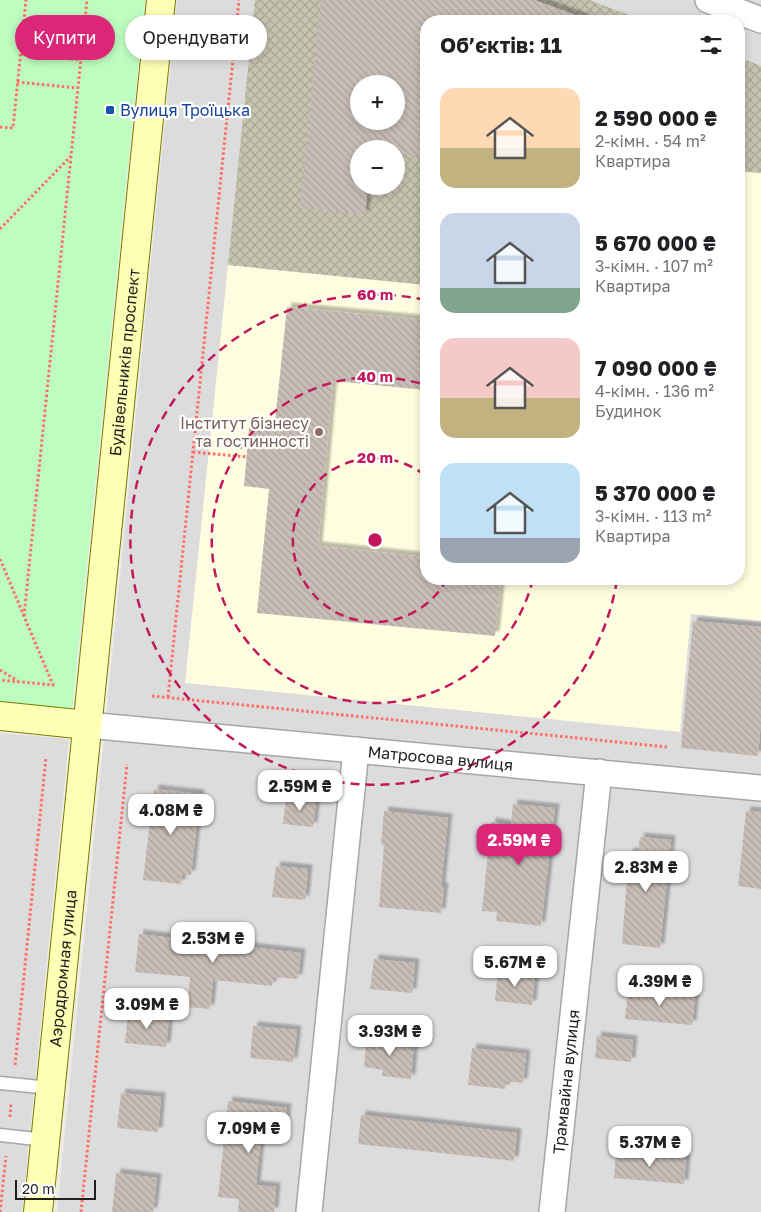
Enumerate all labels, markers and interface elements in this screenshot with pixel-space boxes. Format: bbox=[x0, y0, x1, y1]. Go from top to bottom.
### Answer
chip: Купити bbox=[15, 15, 115, 60]
chip: Орендувати bbox=[125, 15, 267, 60]
icon: filters bbox=[697, 31, 725, 59]
text: Об’єктів: 11 bbox=[440, 32, 562, 58]
map controls bbox=[350, 75, 405, 195]
button: + bbox=[350, 75, 405, 130]
place label: Вулиця Троїцька bbox=[120, 100, 250, 120]
marker: Вулиця Троїцька bbox=[104, 104, 116, 116]
text: 2 590 000 ₴ bbox=[595, 105, 717, 131]
icon: home bbox=[480, 108, 540, 168]
text: 2-кімн. · 54 m² bbox=[595, 131, 706, 151]
button: − bbox=[350, 140, 405, 195]
text: Квартира bbox=[595, 151, 670, 171]
text: 5 670 000 ₴ bbox=[595, 230, 716, 256]
icon: home bbox=[480, 233, 540, 293]
text: 3-кімн. · 107 m² bbox=[595, 256, 713, 276]
street label: Будівельників проспект bbox=[105, 267, 144, 457]
text: Квартира bbox=[595, 276, 670, 296]
text: 60 m bbox=[357, 285, 393, 303]
text: 7 090 000 ₴ bbox=[595, 355, 717, 381]
icon: home bbox=[480, 358, 540, 418]
text: 40 m bbox=[357, 367, 393, 385]
text: 4-кімн. · 136 m² bbox=[595, 381, 714, 401]
text: Будинок bbox=[595, 401, 662, 421]
place label: Інститут бізнесу та гостинності bbox=[180, 413, 309, 451]
marker: Інститут бізнесу та гостинності bbox=[313, 426, 325, 438]
text: 20 m bbox=[357, 448, 393, 466]
text: 5 370 000 ₴ bbox=[595, 480, 715, 506]
icon: home bbox=[480, 483, 540, 543]
text: 3-кімн. · 113 m² bbox=[595, 506, 712, 526]
text: Квартира bbox=[595, 526, 670, 546]
centre of rings bbox=[366, 531, 384, 549]
street label: Матросова вулиця bbox=[367, 741, 514, 775]
pin: 2.59M ₴ bbox=[254, 770, 346, 812]
text: 2.59M ₴ bbox=[269, 776, 331, 796]
pin: 4.08M ₴ bbox=[125, 794, 217, 836]
text: 4.08M ₴ bbox=[139, 800, 203, 820]
pin: 2.59M ₴ bbox=[473, 824, 565, 866]
text: 2.59M ₴ bbox=[488, 830, 550, 850]
pin: 2.83M ₴ bbox=[600, 850, 692, 893]
text: 2.83M ₴ bbox=[615, 857, 677, 877]
street label: Аэродромная улица bbox=[45, 889, 81, 1048]
pin: 2.53M ₴ bbox=[167, 922, 259, 964]
text: 2.53M ₴ bbox=[182, 928, 244, 948]
pin: 5.67M ₴ bbox=[469, 946, 561, 988]
text: 5.67M ₴ bbox=[484, 952, 546, 972]
pin: 4.39M ₴ bbox=[614, 964, 706, 1007]
text: 4.39M ₴ bbox=[628, 971, 692, 991]
pin: 3.09M ₴ bbox=[101, 988, 193, 1030]
text: 3.09M ₴ bbox=[115, 994, 179, 1014]
street label: Трамвайна вулиця bbox=[548, 1008, 584, 1155]
pin: 3.93M ₴ bbox=[344, 1014, 436, 1057]
text: 3.93M ₴ bbox=[359, 1021, 421, 1041]
pin: 7.09M ₴ bbox=[203, 1112, 295, 1154]
text: 7.09M ₴ bbox=[218, 1118, 280, 1138]
pin: 5.37M ₴ bbox=[604, 1126, 696, 1168]
text: 5.37M ₴ bbox=[619, 1132, 681, 1152]
scale bar bbox=[15, 1177, 96, 1200]
text: 20 m bbox=[22, 1180, 55, 1197]

